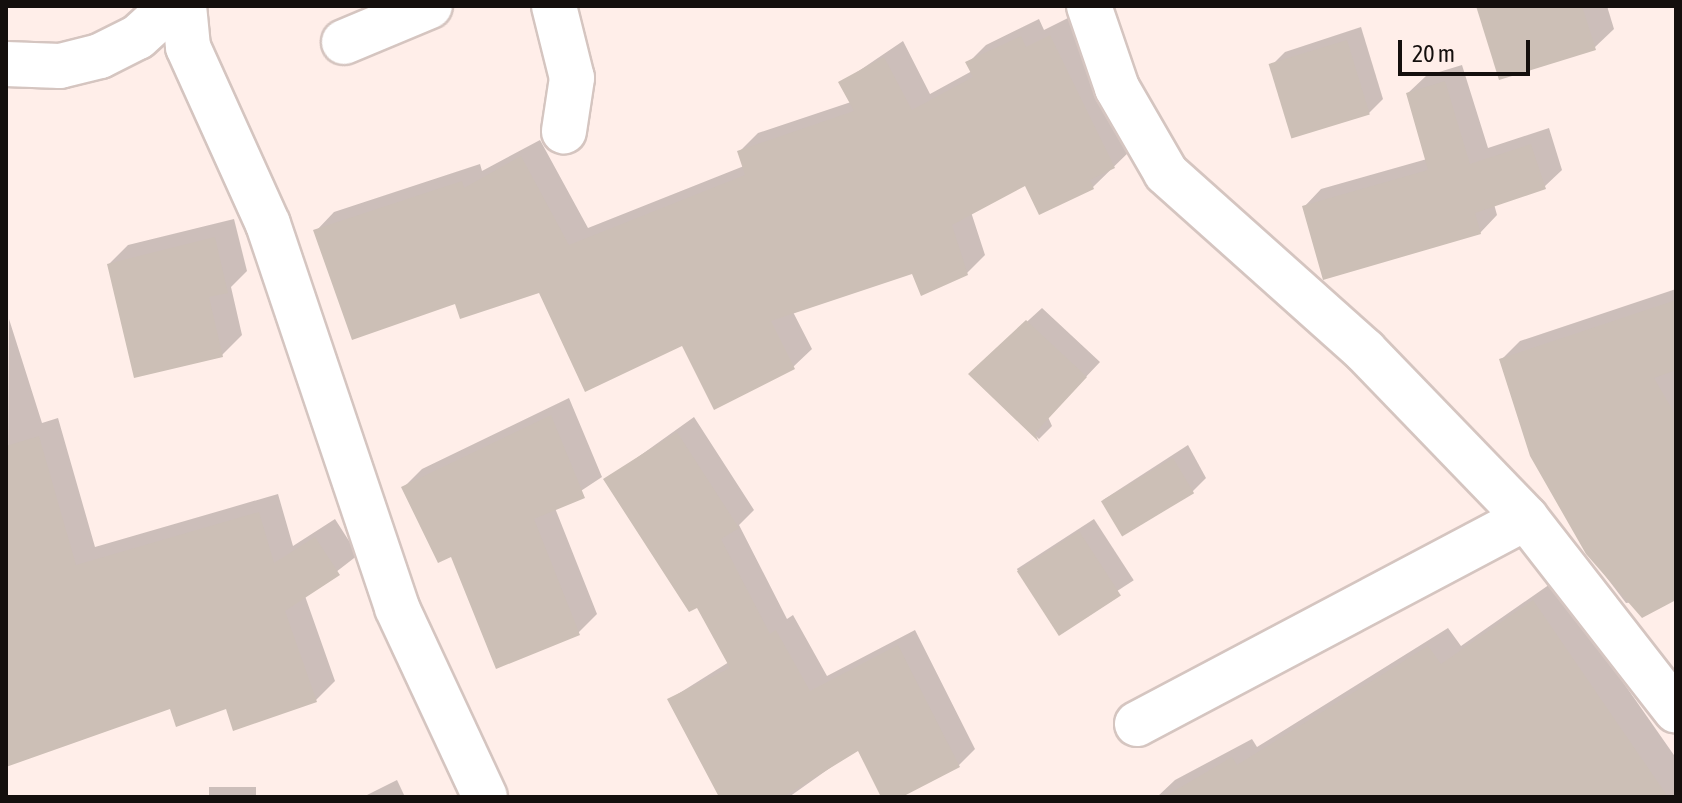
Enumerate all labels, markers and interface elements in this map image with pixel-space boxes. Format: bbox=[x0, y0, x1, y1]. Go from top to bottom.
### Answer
scale bar bbox=[1402, 24, 1534, 74]
text: 20 m bbox=[1412, 40, 1455, 67]

